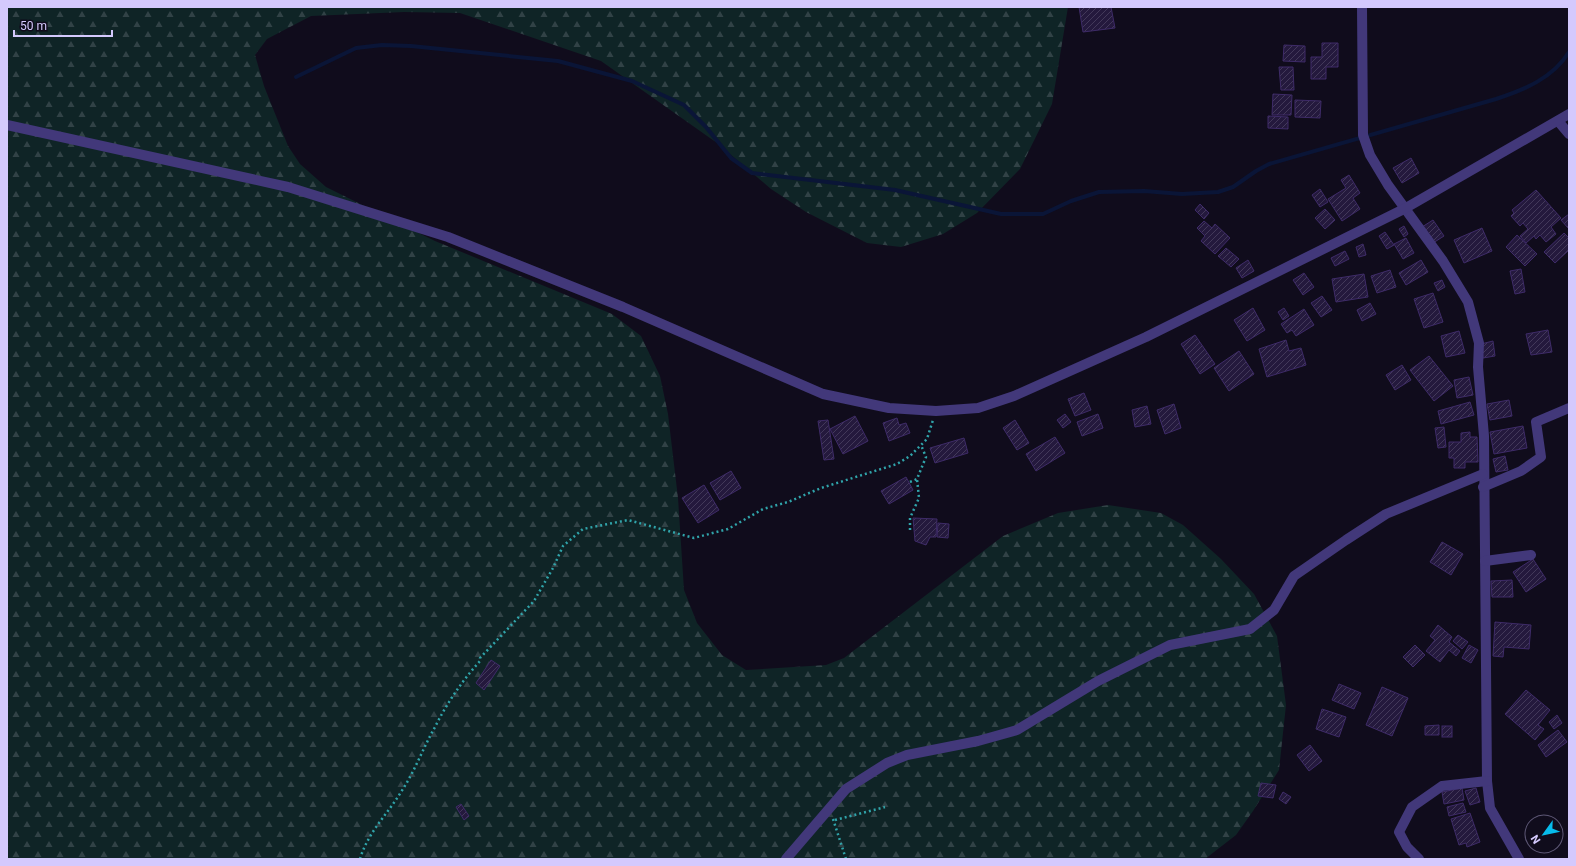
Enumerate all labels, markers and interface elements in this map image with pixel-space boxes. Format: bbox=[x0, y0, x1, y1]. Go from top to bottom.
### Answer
scale bar bbox=[14, 12, 112, 38]
text: 50 m bbox=[20, 19, 47, 33]
north arrow bbox=[1524, 814, 1564, 854]
text: N bbox=[1528, 832, 1544, 846]

